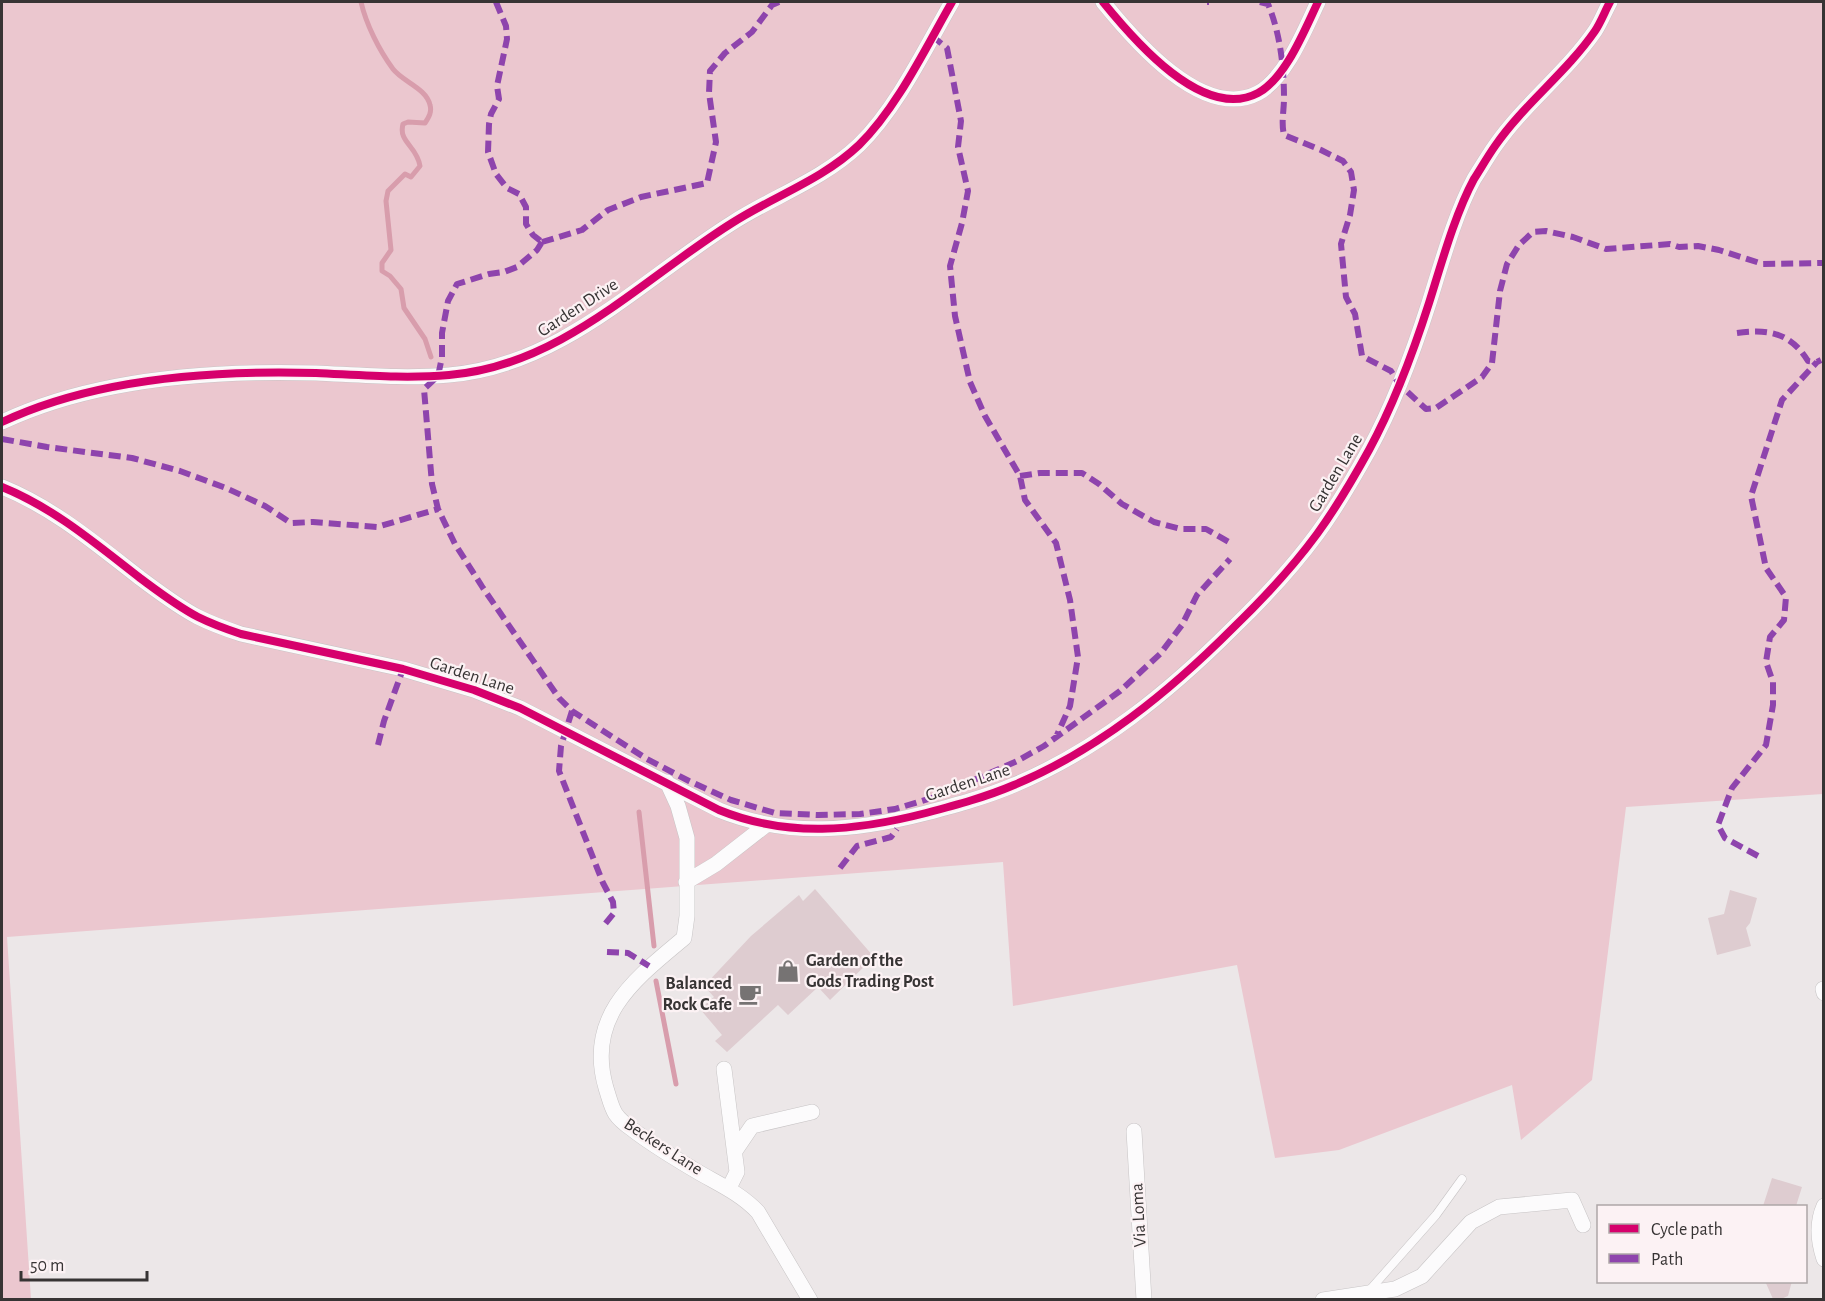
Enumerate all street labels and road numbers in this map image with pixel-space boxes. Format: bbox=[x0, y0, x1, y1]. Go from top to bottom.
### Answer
street label: Garden Drive bbox=[535, 275, 621, 341]
street label: Garden Lane bbox=[1306, 431, 1366, 515]
street label: Garden Lane bbox=[428, 654, 516, 698]
street label: Garden Lane bbox=[924, 761, 1012, 805]
street label: Beckers Lane bbox=[621, 1115, 705, 1179]
street label: Via Loma bbox=[1128, 1182, 1150, 1248]

